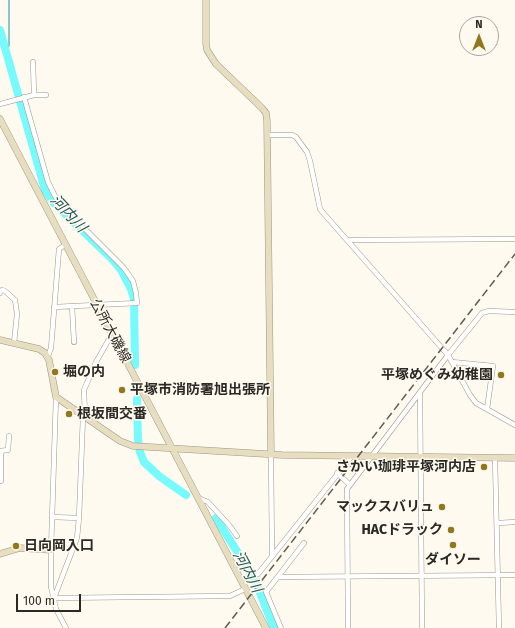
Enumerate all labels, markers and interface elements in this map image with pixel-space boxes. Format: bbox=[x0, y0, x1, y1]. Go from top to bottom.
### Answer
north arrow bbox=[459, 16, 499, 56]
text: N bbox=[475, 18, 483, 31]
water label: 河内川 bbox=[46, 191, 90, 237]
street label: 公所大磯線 bbox=[86, 296, 134, 366]
place label: 堀の内 bbox=[63, 364, 105, 380]
marker: 堀の内 bbox=[50, 367, 60, 377]
place label: 平塚めぐみ幼稚園 bbox=[381, 367, 493, 383]
marker: 平塚めぐみ幼稚園 bbox=[496, 370, 506, 380]
place label: 平塚市消防署旭出張所 bbox=[130, 382, 270, 398]
marker: 平塚市消防署旭出張所 bbox=[117, 385, 127, 395]
place label: 根坂間交番 bbox=[77, 406, 147, 422]
marker: 根坂間交番 bbox=[64, 409, 74, 419]
place label: さかい珈琲平塚河内店 bbox=[336, 459, 476, 475]
marker: さかい珈琲平塚河内店 bbox=[479, 462, 489, 472]
place label: マックスバリュ bbox=[336, 499, 434, 515]
marker: マックスバリュ bbox=[437, 502, 447, 512]
place label: HACドラック bbox=[362, 522, 443, 538]
marker: HACドラック bbox=[446, 525, 456, 535]
place label: 日向岡入口 bbox=[24, 538, 94, 554]
marker: ダイソー bbox=[448, 540, 458, 550]
marker: 日向岡入口 bbox=[11, 541, 21, 551]
water label: 河内川 bbox=[228, 548, 266, 596]
place label: ダイソー bbox=[425, 552, 481, 568]
scale bar bbox=[18, 586, 83, 612]
text: 100 m bbox=[23, 594, 55, 608]

